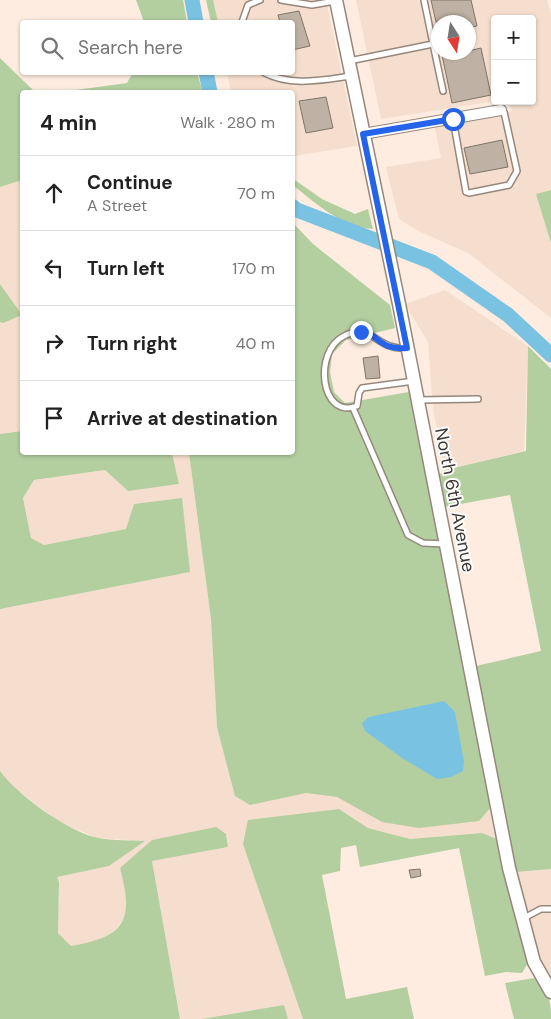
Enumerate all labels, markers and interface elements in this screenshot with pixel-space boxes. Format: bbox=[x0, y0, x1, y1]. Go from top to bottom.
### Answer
north arrow bbox=[431, 15, 476, 60]
map controls bbox=[491, 15, 536, 105]
button: + bbox=[491, 15, 536, 60]
search box bbox=[20, 20, 295, 75]
icon: search bbox=[38, 34, 66, 62]
text: Search here bbox=[78, 35, 183, 60]
button: − bbox=[491, 60, 536, 105]
route start bbox=[442, 108, 465, 131]
text: 4 min bbox=[40, 109, 97, 137]
text: Walk · 280 m bbox=[180, 112, 275, 133]
text: Continue bbox=[87, 170, 173, 195]
icon: ahead bbox=[40, 179, 68, 207]
text: 70 m bbox=[237, 183, 275, 204]
text: A Street bbox=[87, 195, 147, 216]
icon: left bbox=[40, 254, 68, 282]
text: Turn left bbox=[87, 256, 165, 281]
text: 170 m bbox=[232, 258, 275, 279]
route end bbox=[350, 321, 373, 344]
icon: right bbox=[40, 329, 68, 357]
text: Turn right bbox=[87, 331, 177, 356]
text: 40 m bbox=[236, 333, 275, 354]
icon: arrive bbox=[40, 404, 68, 432]
text: Arrive at destination bbox=[87, 406, 278, 431]
street label: North 6th Avenue bbox=[429, 426, 481, 574]

